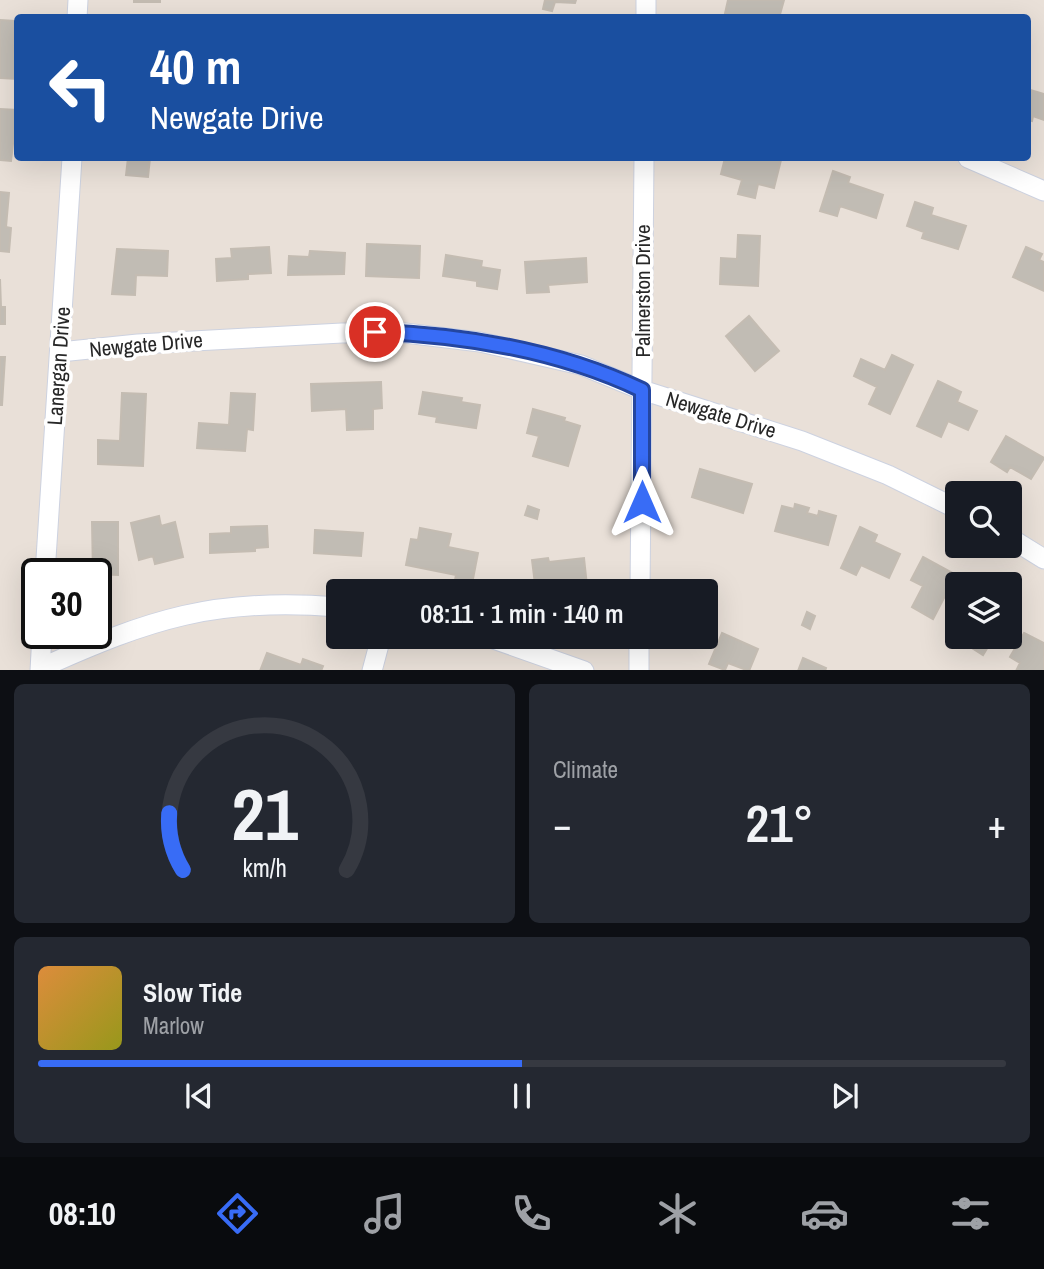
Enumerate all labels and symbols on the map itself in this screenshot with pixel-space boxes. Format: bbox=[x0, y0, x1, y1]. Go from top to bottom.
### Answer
street label: Palmerston Drive bbox=[628, 224, 657, 358]
pin bbox=[345, 302, 405, 362]
street label: Lanergan Drive bbox=[40, 306, 77, 426]
street label: Newgate Drive bbox=[88, 325, 204, 364]
street label: Newgate Drive bbox=[662, 384, 780, 445]
position arrow bbox=[605, 465, 679, 539]
speed limit sign: 30 bbox=[21, 558, 112, 649]

